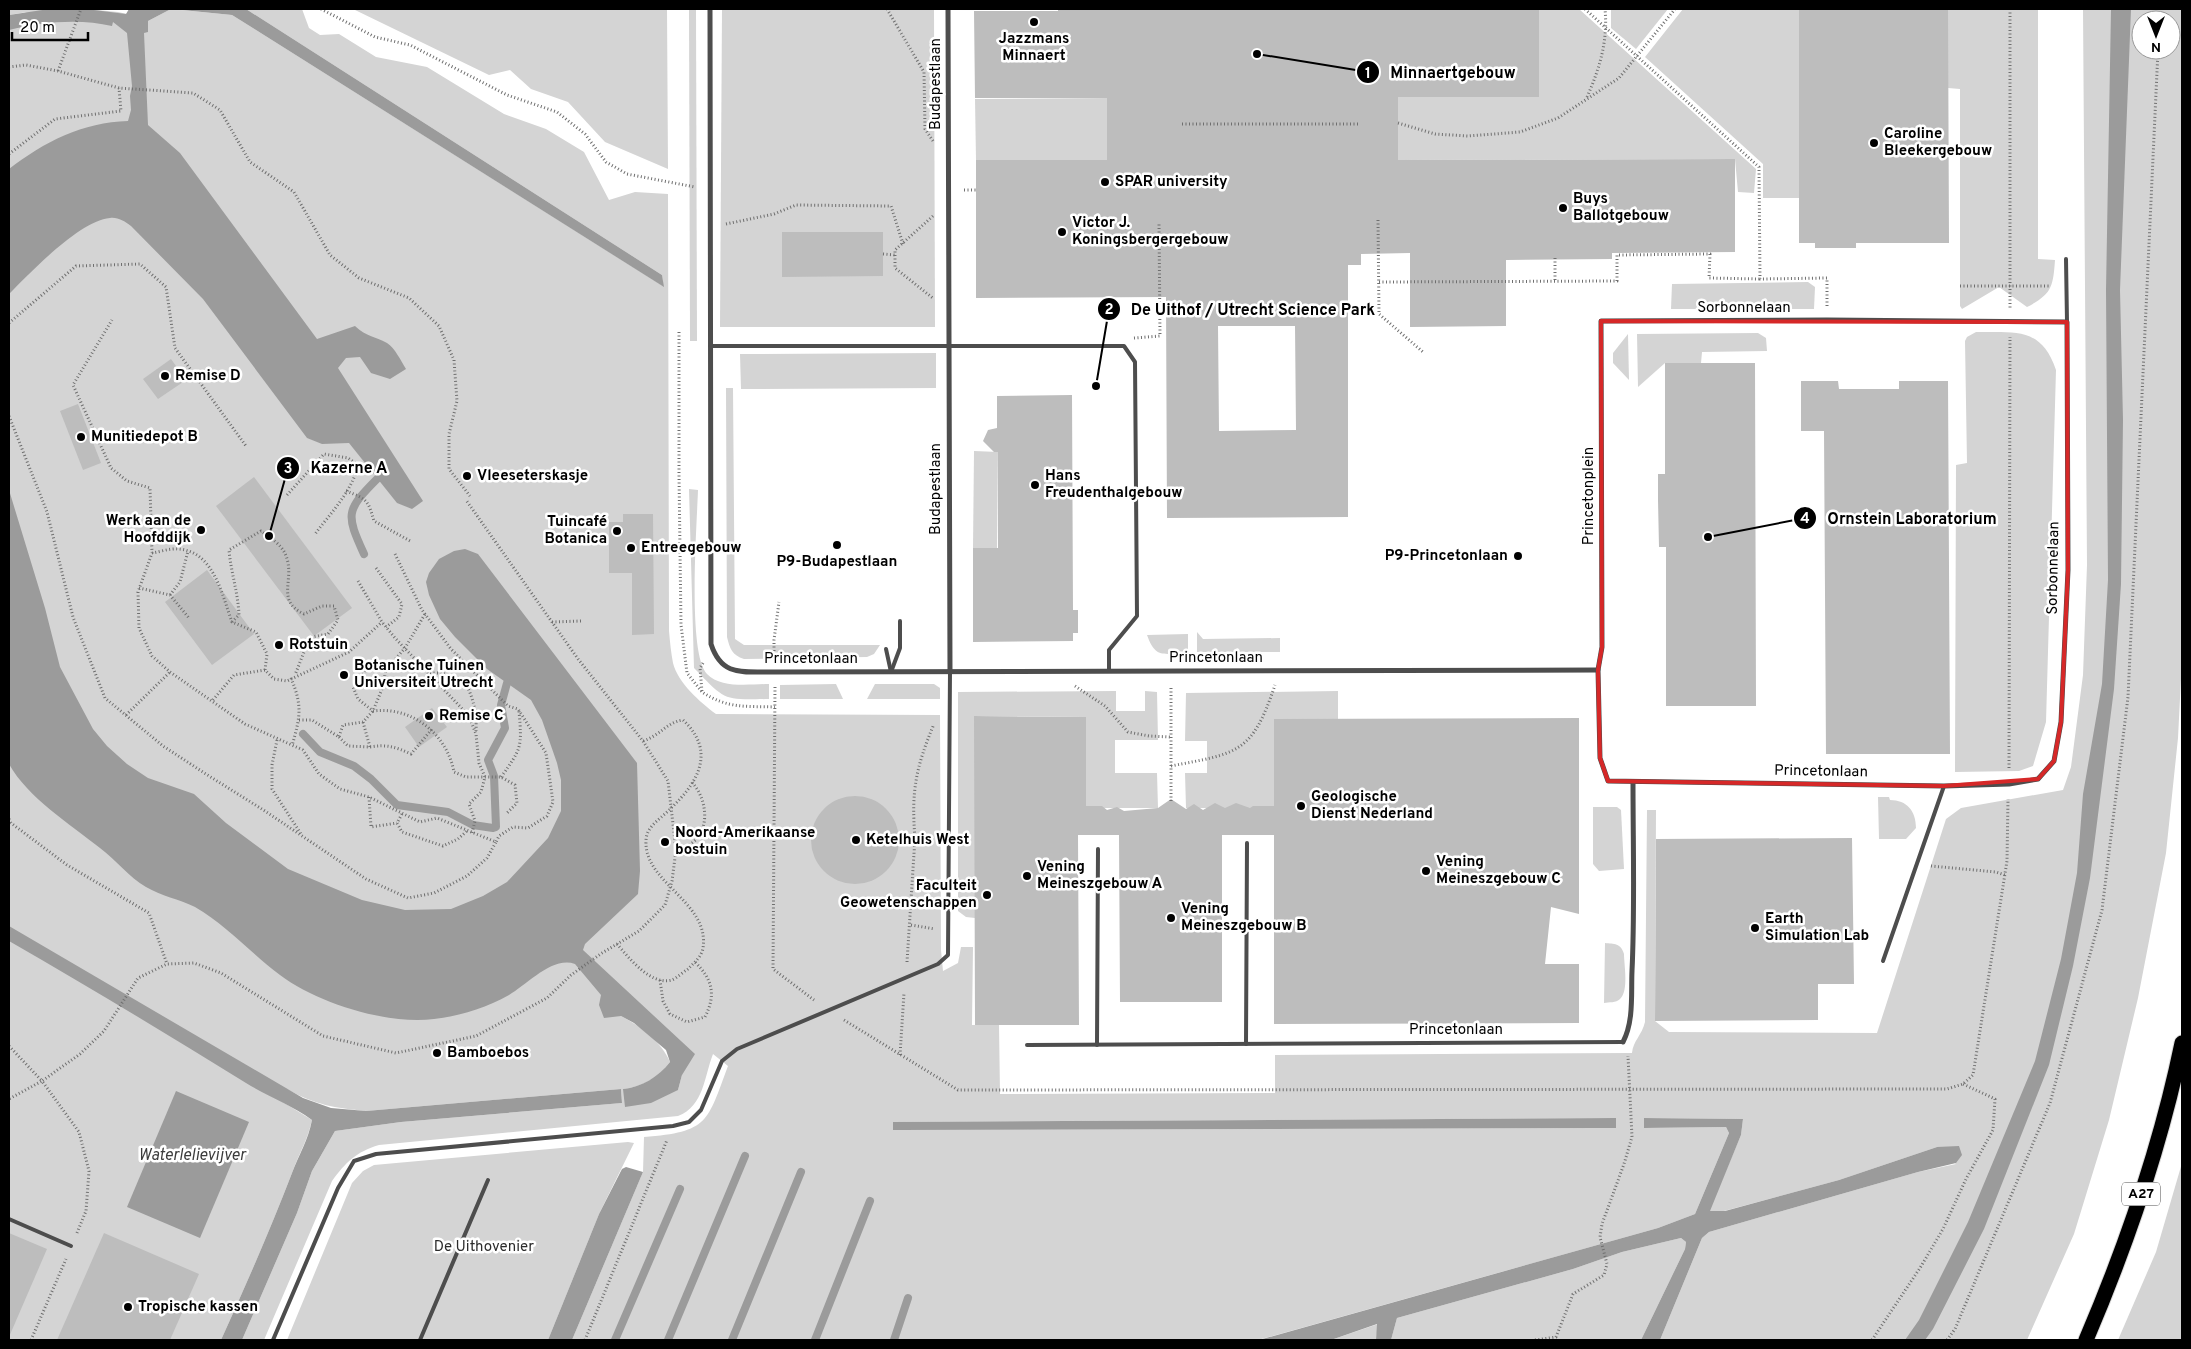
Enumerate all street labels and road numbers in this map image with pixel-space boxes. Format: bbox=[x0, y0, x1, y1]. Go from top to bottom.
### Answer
street label: Budapestlaan bbox=[927, 38, 946, 130]
street label: Sorbonnelaan bbox=[1697, 299, 1791, 318]
street label: Budapestlaan bbox=[927, 443, 946, 535]
street label: Princetonplein bbox=[1580, 447, 1599, 545]
street label: Sorbonnelaan bbox=[2044, 521, 2064, 615]
street label: Princetonlaan bbox=[1169, 649, 1263, 668]
street label: Princetonlaan bbox=[764, 650, 858, 669]
street label: Princetonlaan bbox=[1774, 762, 1868, 782]
street label: Princetonlaan bbox=[1409, 1021, 1503, 1040]
road number: A27 bbox=[2122, 1182, 2160, 1206]

